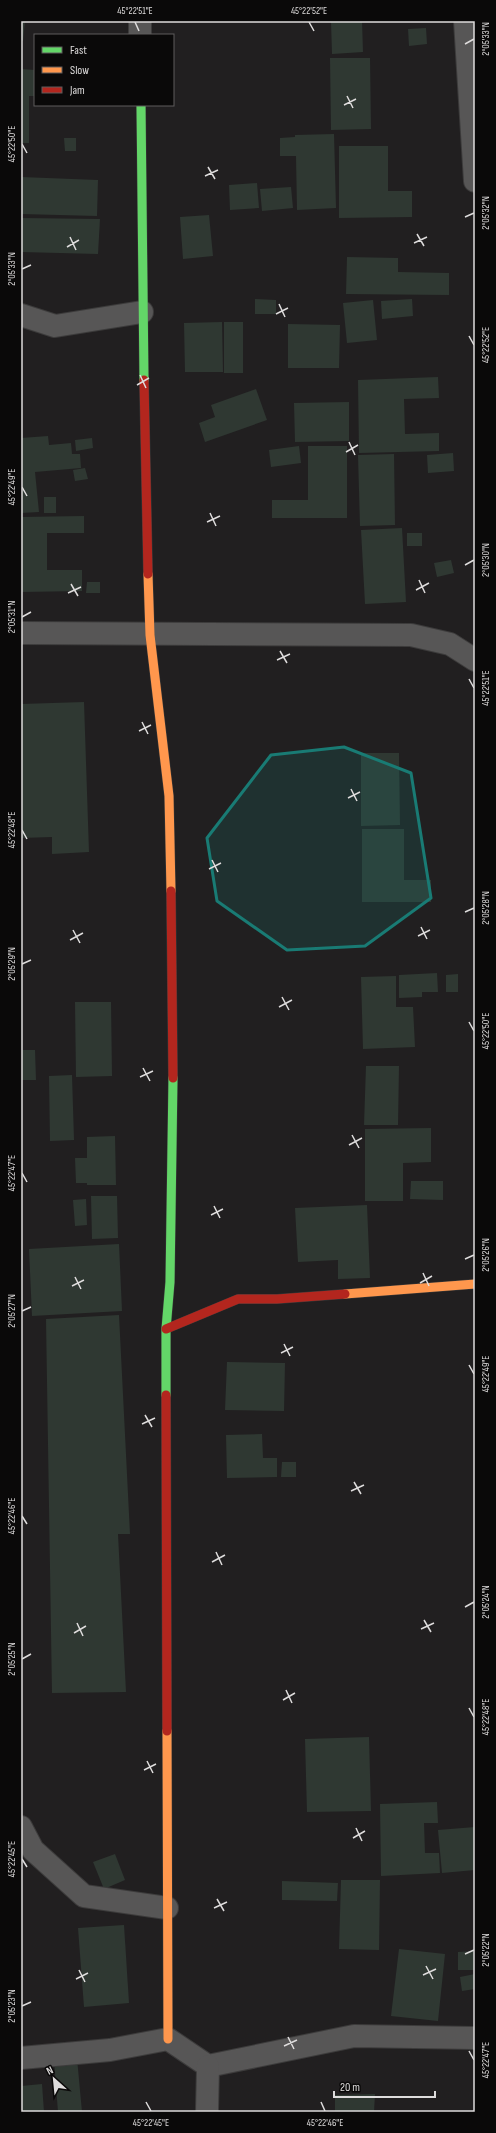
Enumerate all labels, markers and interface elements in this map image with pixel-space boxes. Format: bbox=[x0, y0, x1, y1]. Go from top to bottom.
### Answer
text: 45°22'51"E bbox=[117, 5, 153, 17]
text: 45°22'52"E bbox=[291, 5, 327, 17]
text: 2°05'33"N bbox=[480, 22, 492, 56]
legend bbox=[34, 34, 174, 106]
text: Fast bbox=[70, 43, 87, 58]
text: Slow bbox=[70, 63, 89, 78]
text: Jam bbox=[69, 83, 85, 98]
text: 45°22'50"E bbox=[6, 126, 18, 162]
text: 2°05'32"N bbox=[480, 196, 492, 230]
text: 2°05'33"N bbox=[6, 252, 18, 286]
text: 45°22'52"E bbox=[480, 327, 492, 363]
text: 45°22'49"E bbox=[6, 469, 18, 505]
text: 2°05'30"N bbox=[480, 543, 492, 577]
text: 2°05'31"N bbox=[6, 601, 18, 633]
text: 45°22'51"E bbox=[480, 670, 492, 706]
text: 45°22'48"E bbox=[6, 812, 18, 848]
text: 2°05'28"N bbox=[480, 891, 492, 925]
text: 2°05'29"N bbox=[6, 947, 18, 981]
text: 45°22'50"E bbox=[480, 1013, 492, 1049]
text: 45°22'47"E bbox=[6, 1155, 18, 1191]
text: 2°05'26"N bbox=[480, 1238, 492, 1272]
text: 2°05'27"N bbox=[6, 1294, 18, 1328]
text: 45°22'49"E bbox=[480, 1356, 492, 1392]
text: 45°22'46"E bbox=[6, 1498, 18, 1534]
text: 2°05'24"N bbox=[480, 1585, 492, 1619]
text: 2°05'25"N bbox=[6, 1642, 18, 1676]
text: 45°22'48"E bbox=[480, 1699, 492, 1735]
text: 45°22'45"E bbox=[6, 1841, 18, 1877]
text: 2°05'22"N bbox=[480, 1933, 492, 1967]
text: 2°05'23"N bbox=[6, 1989, 18, 2023]
text: 45°22'47"E bbox=[480, 2042, 492, 2078]
north arrow bbox=[34, 2059, 74, 2099]
text: N bbox=[44, 2063, 55, 2078]
scale bar bbox=[334, 2073, 435, 2099]
text: 20 m bbox=[340, 2080, 360, 2095]
text: 45°22'45"E bbox=[133, 2117, 169, 2129]
text: 45°22'46"E bbox=[307, 2117, 343, 2129]

